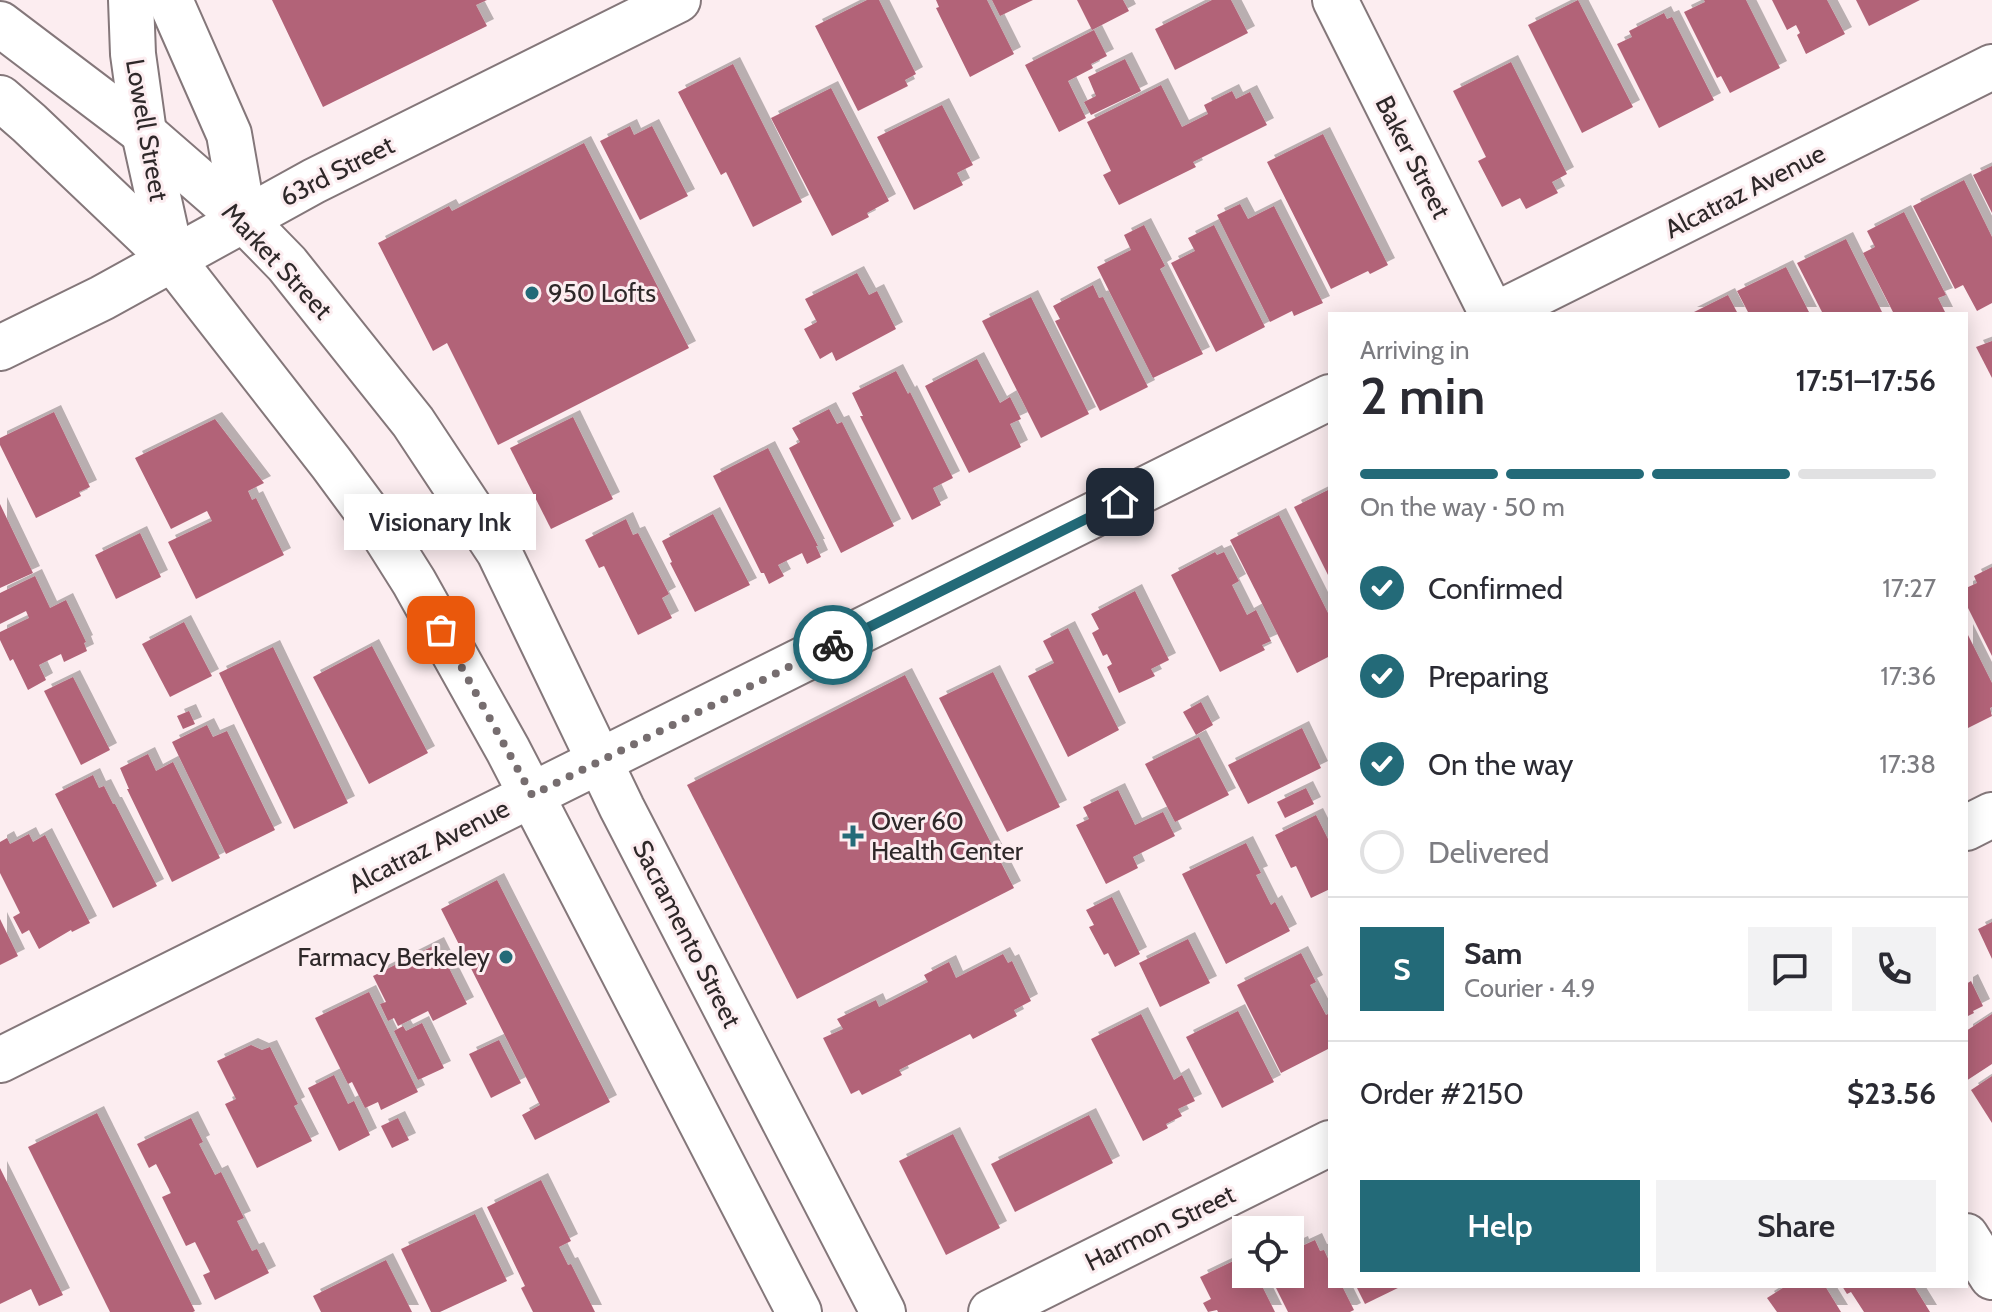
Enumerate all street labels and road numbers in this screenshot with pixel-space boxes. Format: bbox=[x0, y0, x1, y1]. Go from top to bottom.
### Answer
street label: Lowell Street bbox=[119, 56, 175, 204]
street label: Baker Street bbox=[1368, 90, 1458, 224]
street label: 63rd Street bbox=[275, 129, 400, 213]
street label: Alcatraz Avenue bbox=[1659, 137, 1831, 245]
street label: Market Street bbox=[215, 196, 339, 326]
street label: Alcatraz Avenue bbox=[343, 792, 515, 900]
street label: Sacramento Street bbox=[626, 835, 748, 1033]
street label: Harmon Street bbox=[1080, 1178, 1241, 1278]

